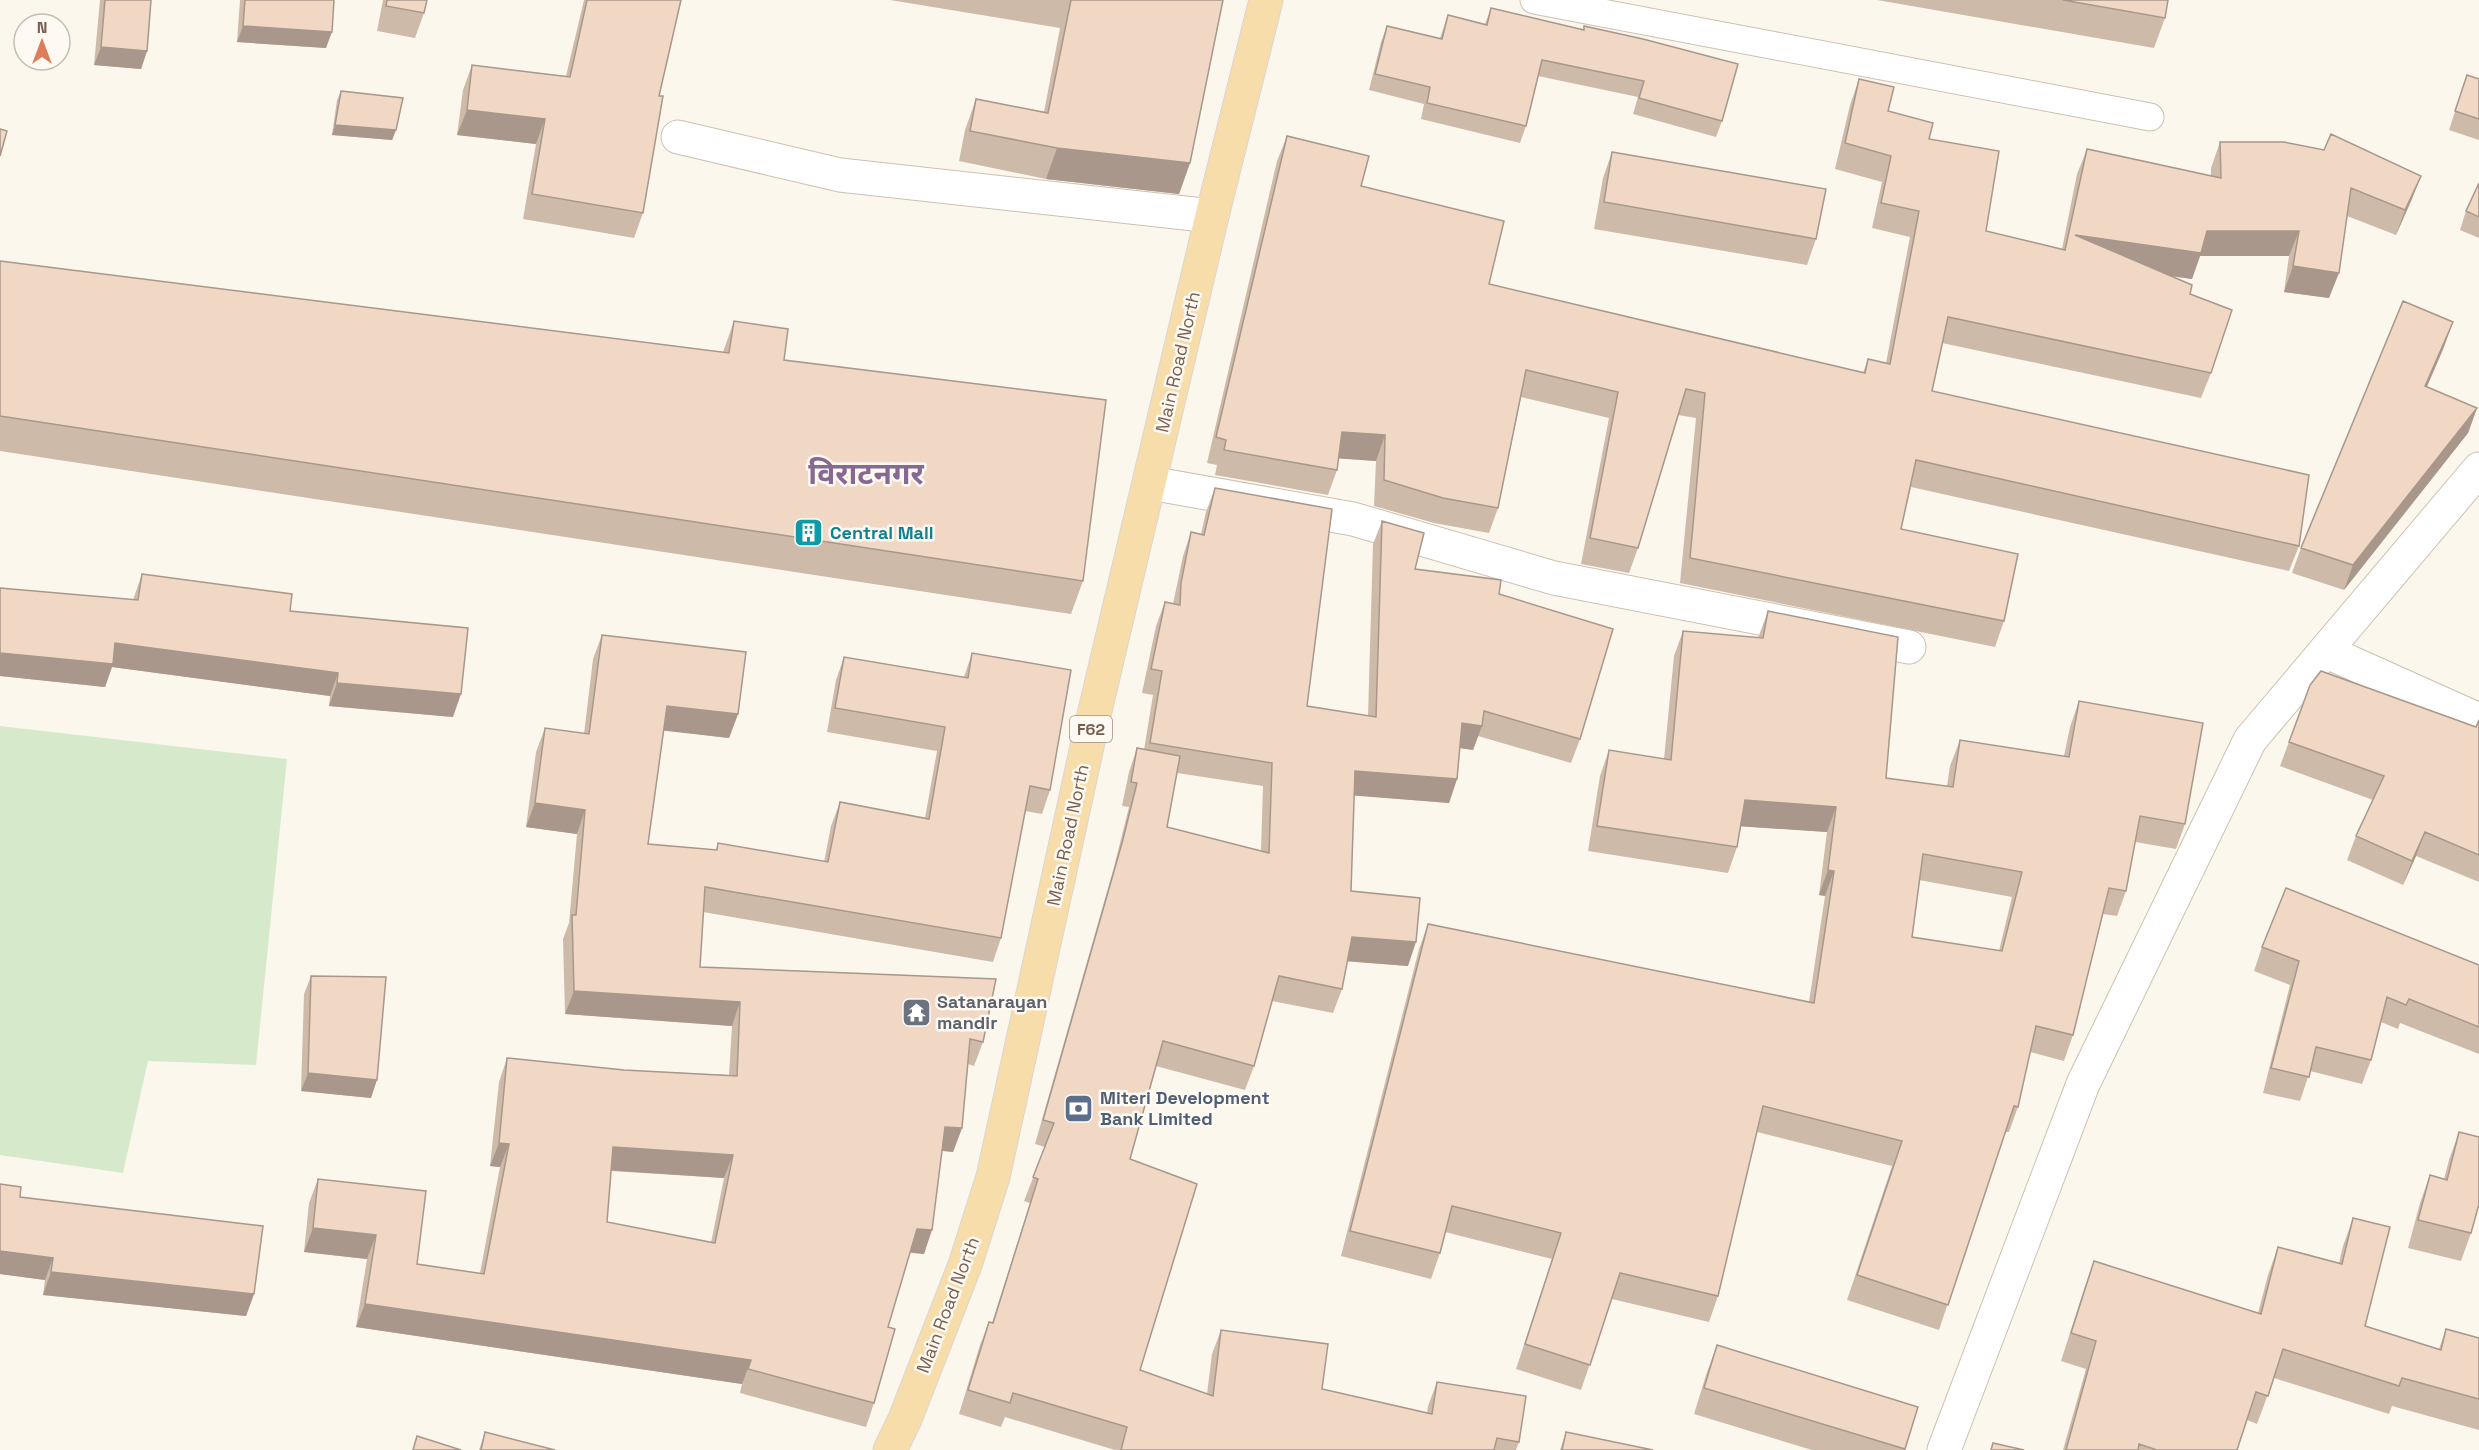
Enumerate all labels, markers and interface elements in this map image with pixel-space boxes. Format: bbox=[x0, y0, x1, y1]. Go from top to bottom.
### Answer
north arrow bbox=[12, 12, 72, 72]
text: N bbox=[37, 17, 47, 38]
street label: Main Road North bbox=[1150, 289, 1205, 435]
district label: विराटनगर bbox=[808, 454, 924, 493]
building icon: Central Mall bbox=[793, 517, 825, 549]
place label: Central Mall bbox=[830, 521, 934, 544]
road number: F62 bbox=[1070, 716, 1112, 742]
street label: Main Road North bbox=[1041, 762, 1094, 908]
place label: Satanarayan mandir bbox=[937, 990, 1047, 1034]
temple icon: Satanarayan mandir bbox=[900, 996, 932, 1028]
place label: Miteri Development Bank Limited bbox=[1100, 1086, 1270, 1130]
bank icon: Miteri Development Bank Limited bbox=[1063, 1092, 1095, 1124]
street label: Main Road North bbox=[911, 1233, 984, 1376]

